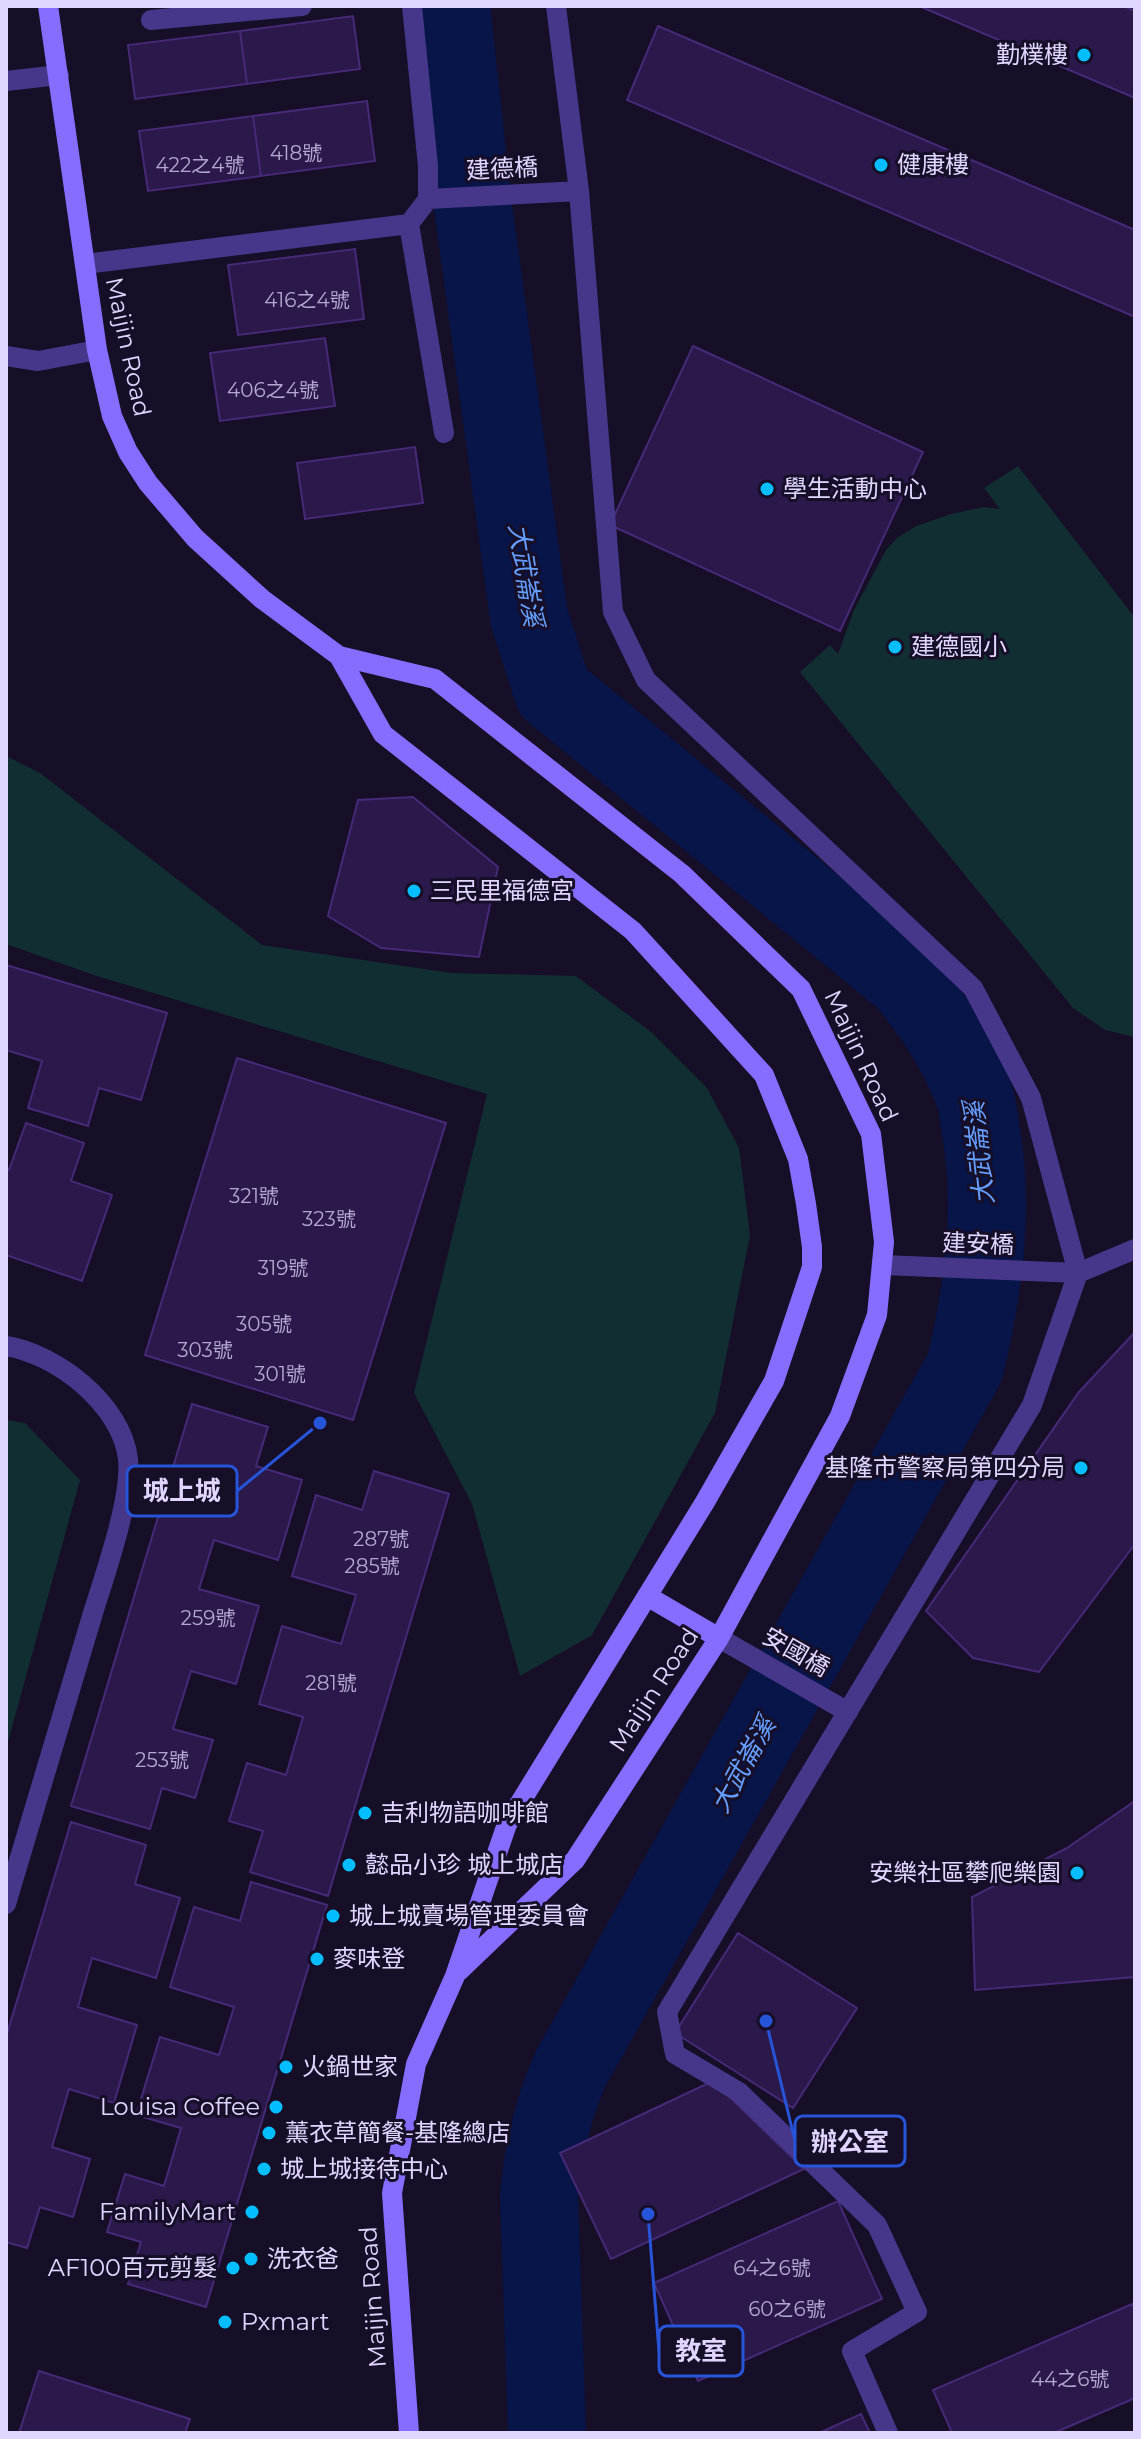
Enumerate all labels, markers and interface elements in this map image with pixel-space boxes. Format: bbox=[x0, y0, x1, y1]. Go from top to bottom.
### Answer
place label: 勤樸樓 bbox=[996, 40, 1068, 69]
marker: 勤樸樓 bbox=[1075, 46, 1093, 64]
house number: 418號 bbox=[270, 141, 322, 165]
place label: 健康樓 bbox=[897, 150, 969, 179]
street label: 建德橋 bbox=[465, 152, 539, 185]
house number: 422之4號 bbox=[155, 153, 245, 177]
marker: 健康樓 bbox=[872, 156, 890, 174]
street label: Maijin Road bbox=[100, 275, 157, 419]
house number: 416之4號 bbox=[264, 288, 350, 312]
house number: 406之4號 bbox=[227, 378, 319, 402]
place label: 學生活動中心 bbox=[783, 474, 927, 503]
marker: 學生活動中心 bbox=[758, 480, 776, 498]
water label: 大武崙溪 bbox=[502, 521, 551, 633]
place label: 建德國小 bbox=[911, 632, 1007, 661]
marker: 建德國小 bbox=[886, 638, 904, 656]
place label: 三民里福德宮 bbox=[430, 876, 574, 905]
marker: 三民里福德宮 bbox=[405, 882, 423, 900]
street label: Maijin Road bbox=[818, 985, 905, 1126]
water label: 大武崙溪 bbox=[957, 1096, 1000, 1206]
house number: 321號 bbox=[229, 1184, 279, 1208]
house number: 323號 bbox=[302, 1207, 356, 1231]
street label: 建安橋 bbox=[942, 1228, 1015, 1259]
house number: 319號 bbox=[258, 1256, 308, 1280]
house number: 305號 bbox=[236, 1312, 292, 1336]
house number: 303號 bbox=[177, 1338, 233, 1362]
house number: 301號 bbox=[254, 1362, 306, 1386]
place label: 基隆市警察局第四分局 bbox=[825, 1453, 1065, 1482]
marker: 基隆市警察局第四分局 bbox=[1072, 1459, 1090, 1477]
callout: 城上城 bbox=[127, 1466, 237, 1516]
text: 城上城 bbox=[143, 1475, 221, 1507]
house number: 287號 bbox=[353, 1527, 409, 1551]
house number: 285號 bbox=[344, 1554, 400, 1578]
house number: 259號 bbox=[181, 1606, 235, 1630]
street label: 安國橋 bbox=[758, 1621, 835, 1682]
street label: Maijin Road bbox=[603, 1622, 704, 1757]
house number: 281號 bbox=[305, 1671, 357, 1695]
water label: 大武崙溪 bbox=[704, 1708, 784, 1818]
house number: 253號 bbox=[135, 1748, 189, 1772]
place label: 吉利物語咖啡館 bbox=[381, 1798, 549, 1827]
marker: 吉利物語咖啡館 bbox=[356, 1804, 374, 1822]
place label: 懿品小珍 城上城店 bbox=[365, 1850, 563, 1879]
marker: 懿品小珍 城上城店 bbox=[340, 1856, 358, 1874]
place label: 安樂社區攀爬樂園 bbox=[869, 1858, 1061, 1887]
marker: 安樂社區攀爬樂園 bbox=[1068, 1864, 1086, 1882]
place label: 城上城賣場管理委員會 bbox=[349, 1901, 589, 1930]
marker: 城上城賣場管理委員會 bbox=[324, 1907, 342, 1925]
place label: 麥味登 bbox=[333, 1944, 405, 1973]
marker: 麥味登 bbox=[308, 1950, 326, 1968]
place label: 火鍋世家 bbox=[302, 2052, 398, 2081]
marker: 火鍋世家 bbox=[277, 2058, 295, 2076]
place label: Louisa Coffee bbox=[100, 2092, 260, 2121]
marker: Louisa Coffee bbox=[267, 2098, 285, 2116]
callout: 辦公室 bbox=[795, 2116, 905, 2166]
place label: 薰衣草簡餐-基隆總店 bbox=[285, 2118, 510, 2147]
marker: 薰衣草簡餐-基隆總店 bbox=[260, 2124, 278, 2142]
text: 辦公室 bbox=[811, 2126, 889, 2158]
place label: 城上城接待中心 bbox=[280, 2154, 448, 2183]
marker: 城上城接待中心 bbox=[255, 2160, 273, 2178]
place label: FamilyMart bbox=[99, 2197, 236, 2226]
marker: FamilyMart bbox=[243, 2203, 261, 2221]
street label: Maijin Road bbox=[353, 2225, 392, 2369]
place label: 洗衣爸 bbox=[267, 2244, 339, 2273]
marker: 洗衣爸 bbox=[242, 2250, 260, 2268]
place label: AF100百元剪髮 bbox=[48, 2253, 217, 2282]
house number: 64之6號 bbox=[733, 2256, 811, 2280]
marker: AF100百元剪髮 bbox=[224, 2259, 242, 2277]
house number: 60之6號 bbox=[748, 2297, 826, 2321]
place label: Pxmart bbox=[241, 2307, 330, 2336]
marker: Pxmart bbox=[216, 2313, 234, 2331]
callout: 教室 bbox=[659, 2326, 743, 2376]
text: 教室 bbox=[675, 2335, 727, 2367]
house number: 44之6號 bbox=[1031, 2367, 1109, 2391]

